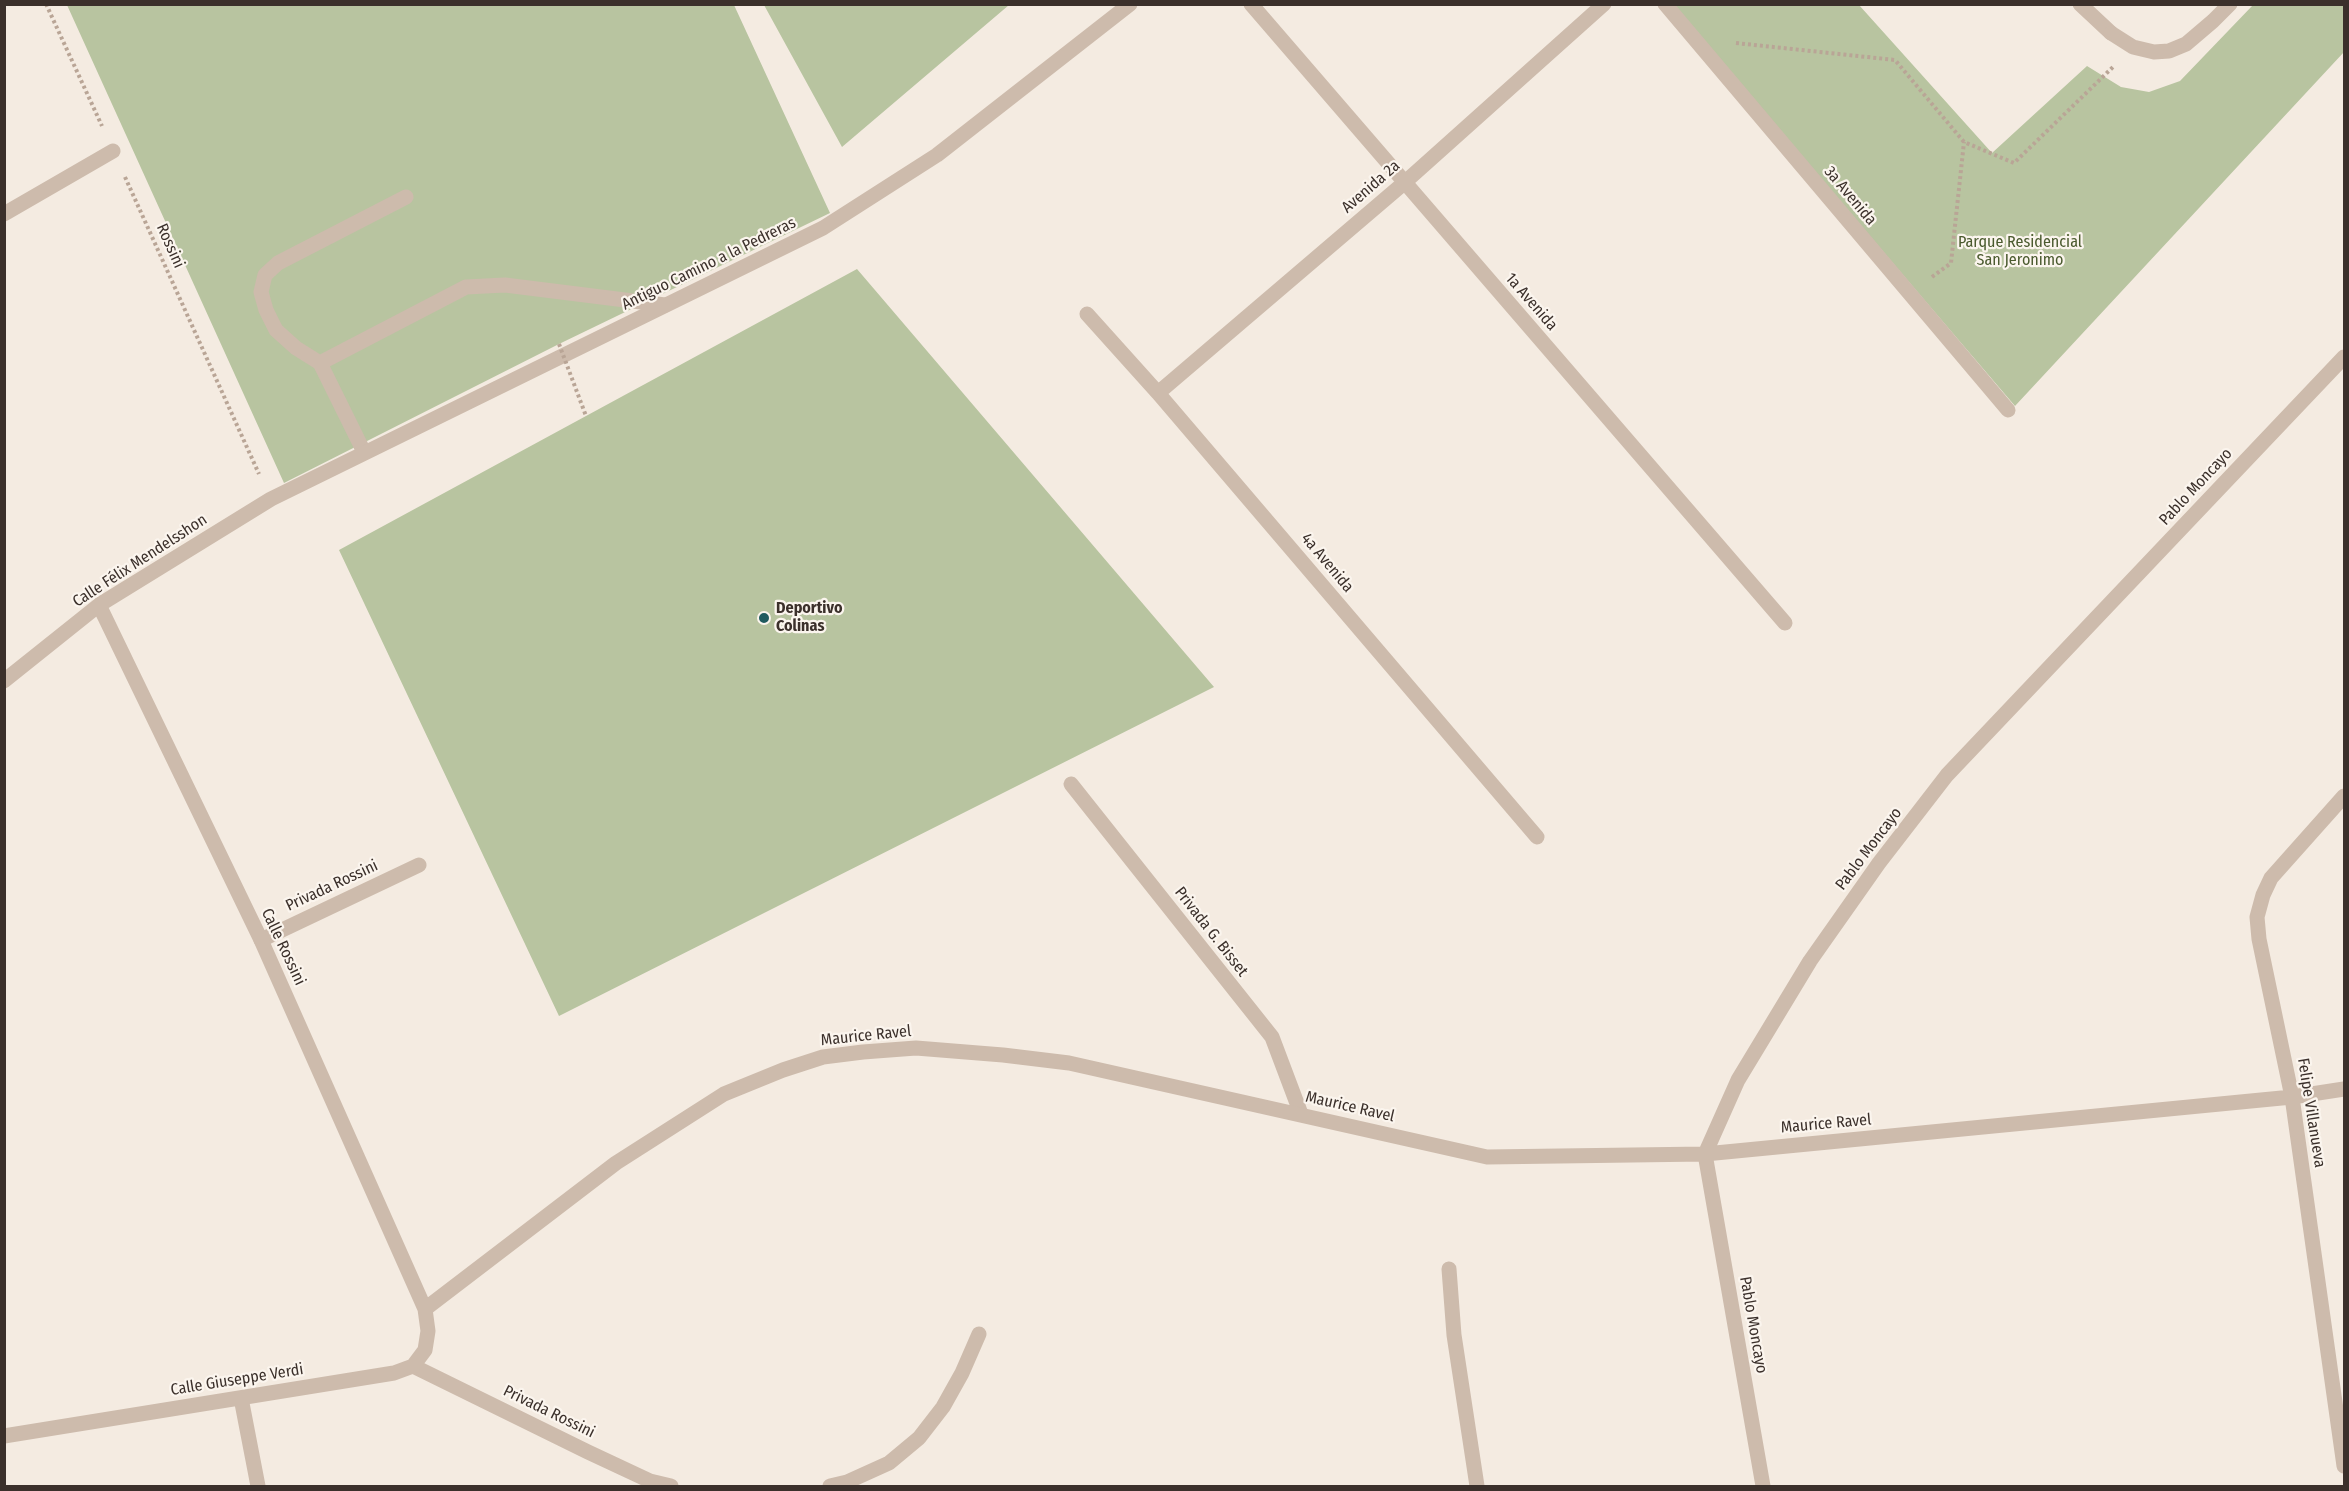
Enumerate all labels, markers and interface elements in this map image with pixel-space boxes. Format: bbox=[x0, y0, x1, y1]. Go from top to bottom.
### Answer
street label: Avenida 2a bbox=[1338, 157, 1404, 217]
street label: 3a Avenida bbox=[1820, 163, 1880, 229]
street label: Antiguo Camino a la Pedreras bbox=[619, 213, 799, 315]
street label: Rossini bbox=[152, 221, 188, 271]
park label: Parque Residencial San Jeronimo bbox=[1958, 233, 2082, 271]
street label: 1a Avenida bbox=[1501, 269, 1561, 335]
street label: Pablo Moncayo bbox=[2155, 445, 2237, 529]
street label: Calle Félix Mendelsshon bbox=[69, 510, 211, 612]
street label: 4a Avenida bbox=[1297, 529, 1357, 597]
place label: Deportivo Colinas bbox=[776, 599, 842, 637]
marker: Deportivo Colinas bbox=[757, 611, 771, 625]
street label: Pablo Moncayo bbox=[1832, 804, 1906, 894]
street label: Privada Rossini bbox=[283, 856, 381, 916]
street label: Privada G. Bisset bbox=[1170, 883, 1252, 981]
street label: Calle Rossini bbox=[257, 906, 309, 988]
street label: Maurice Ravel bbox=[820, 1022, 912, 1050]
street label: Felipe Villanueva bbox=[2293, 1057, 2329, 1169]
street label: Maurice Ravel bbox=[1304, 1087, 1396, 1127]
street label: Maurice Ravel bbox=[1780, 1110, 1872, 1138]
street label: Pablo Moncayo bbox=[1735, 1275, 1771, 1375]
street label: Calle Giuseppe Verdi bbox=[169, 1360, 305, 1400]
street label: Privada Rossini bbox=[500, 1382, 598, 1442]

